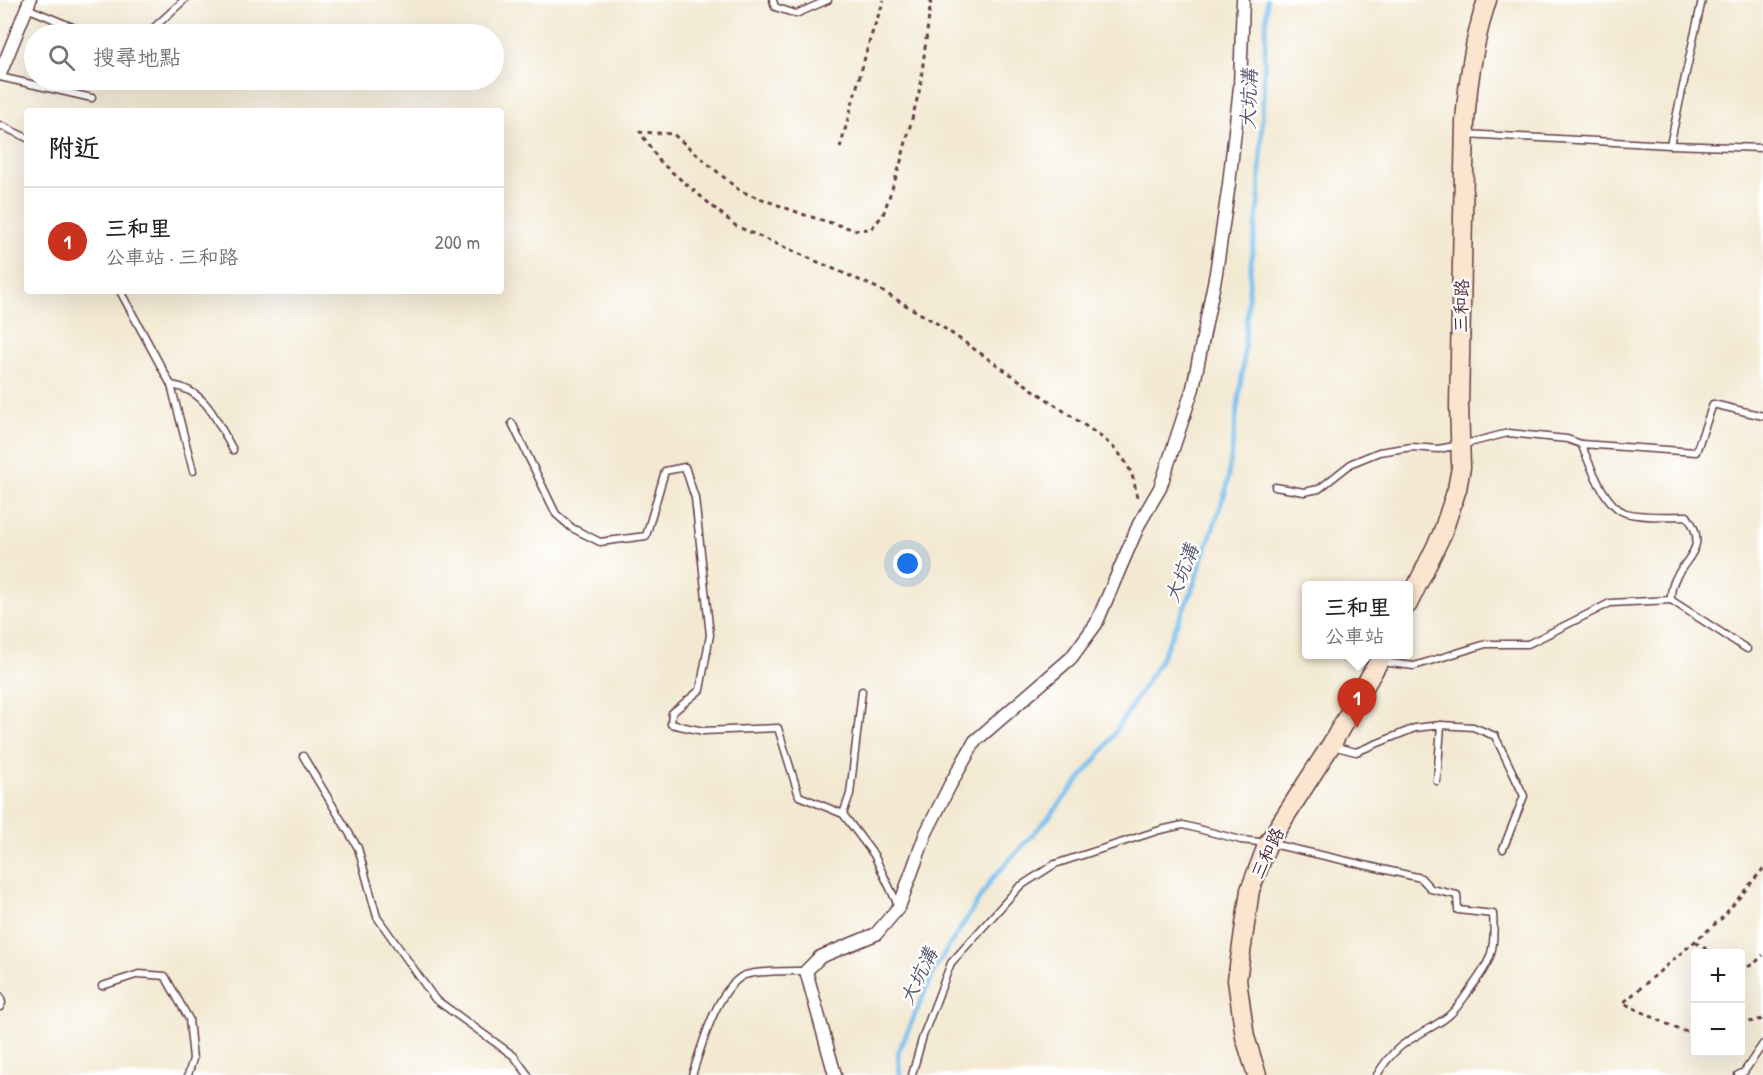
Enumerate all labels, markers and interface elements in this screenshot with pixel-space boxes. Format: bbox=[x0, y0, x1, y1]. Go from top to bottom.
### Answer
search box bbox=[24, 24, 504, 90]
icon: search bbox=[45, 41, 78, 74]
text: 搜尋地點 bbox=[93, 42, 181, 72]
water label: 大坑溝 bbox=[1233, 67, 1263, 129]
text: 附近 bbox=[48, 130, 100, 165]
text: 三和里 bbox=[105, 213, 171, 243]
text: 1 bbox=[64, 228, 71, 255]
text: 200 m bbox=[435, 228, 480, 255]
text: 公車站 · 三和路 bbox=[105, 243, 238, 270]
street label: 三和路 bbox=[1448, 279, 1474, 333]
water label: 大坑溝 bbox=[1158, 538, 1205, 606]
your location bbox=[893, 549, 922, 578]
popup bbox=[1302, 581, 1413, 659]
text: 三和里 bbox=[1324, 592, 1391, 622]
text: 公車站 bbox=[1324, 622, 1384, 649]
pin: 1 bbox=[1338, 678, 1376, 728]
street label: 三和路 bbox=[1244, 823, 1290, 883]
water label: 大坑溝 bbox=[893, 941, 944, 1009]
map controls bbox=[1691, 949, 1745, 1057]
button: + bbox=[1691, 949, 1745, 1003]
button: − bbox=[1691, 1003, 1745, 1057]

